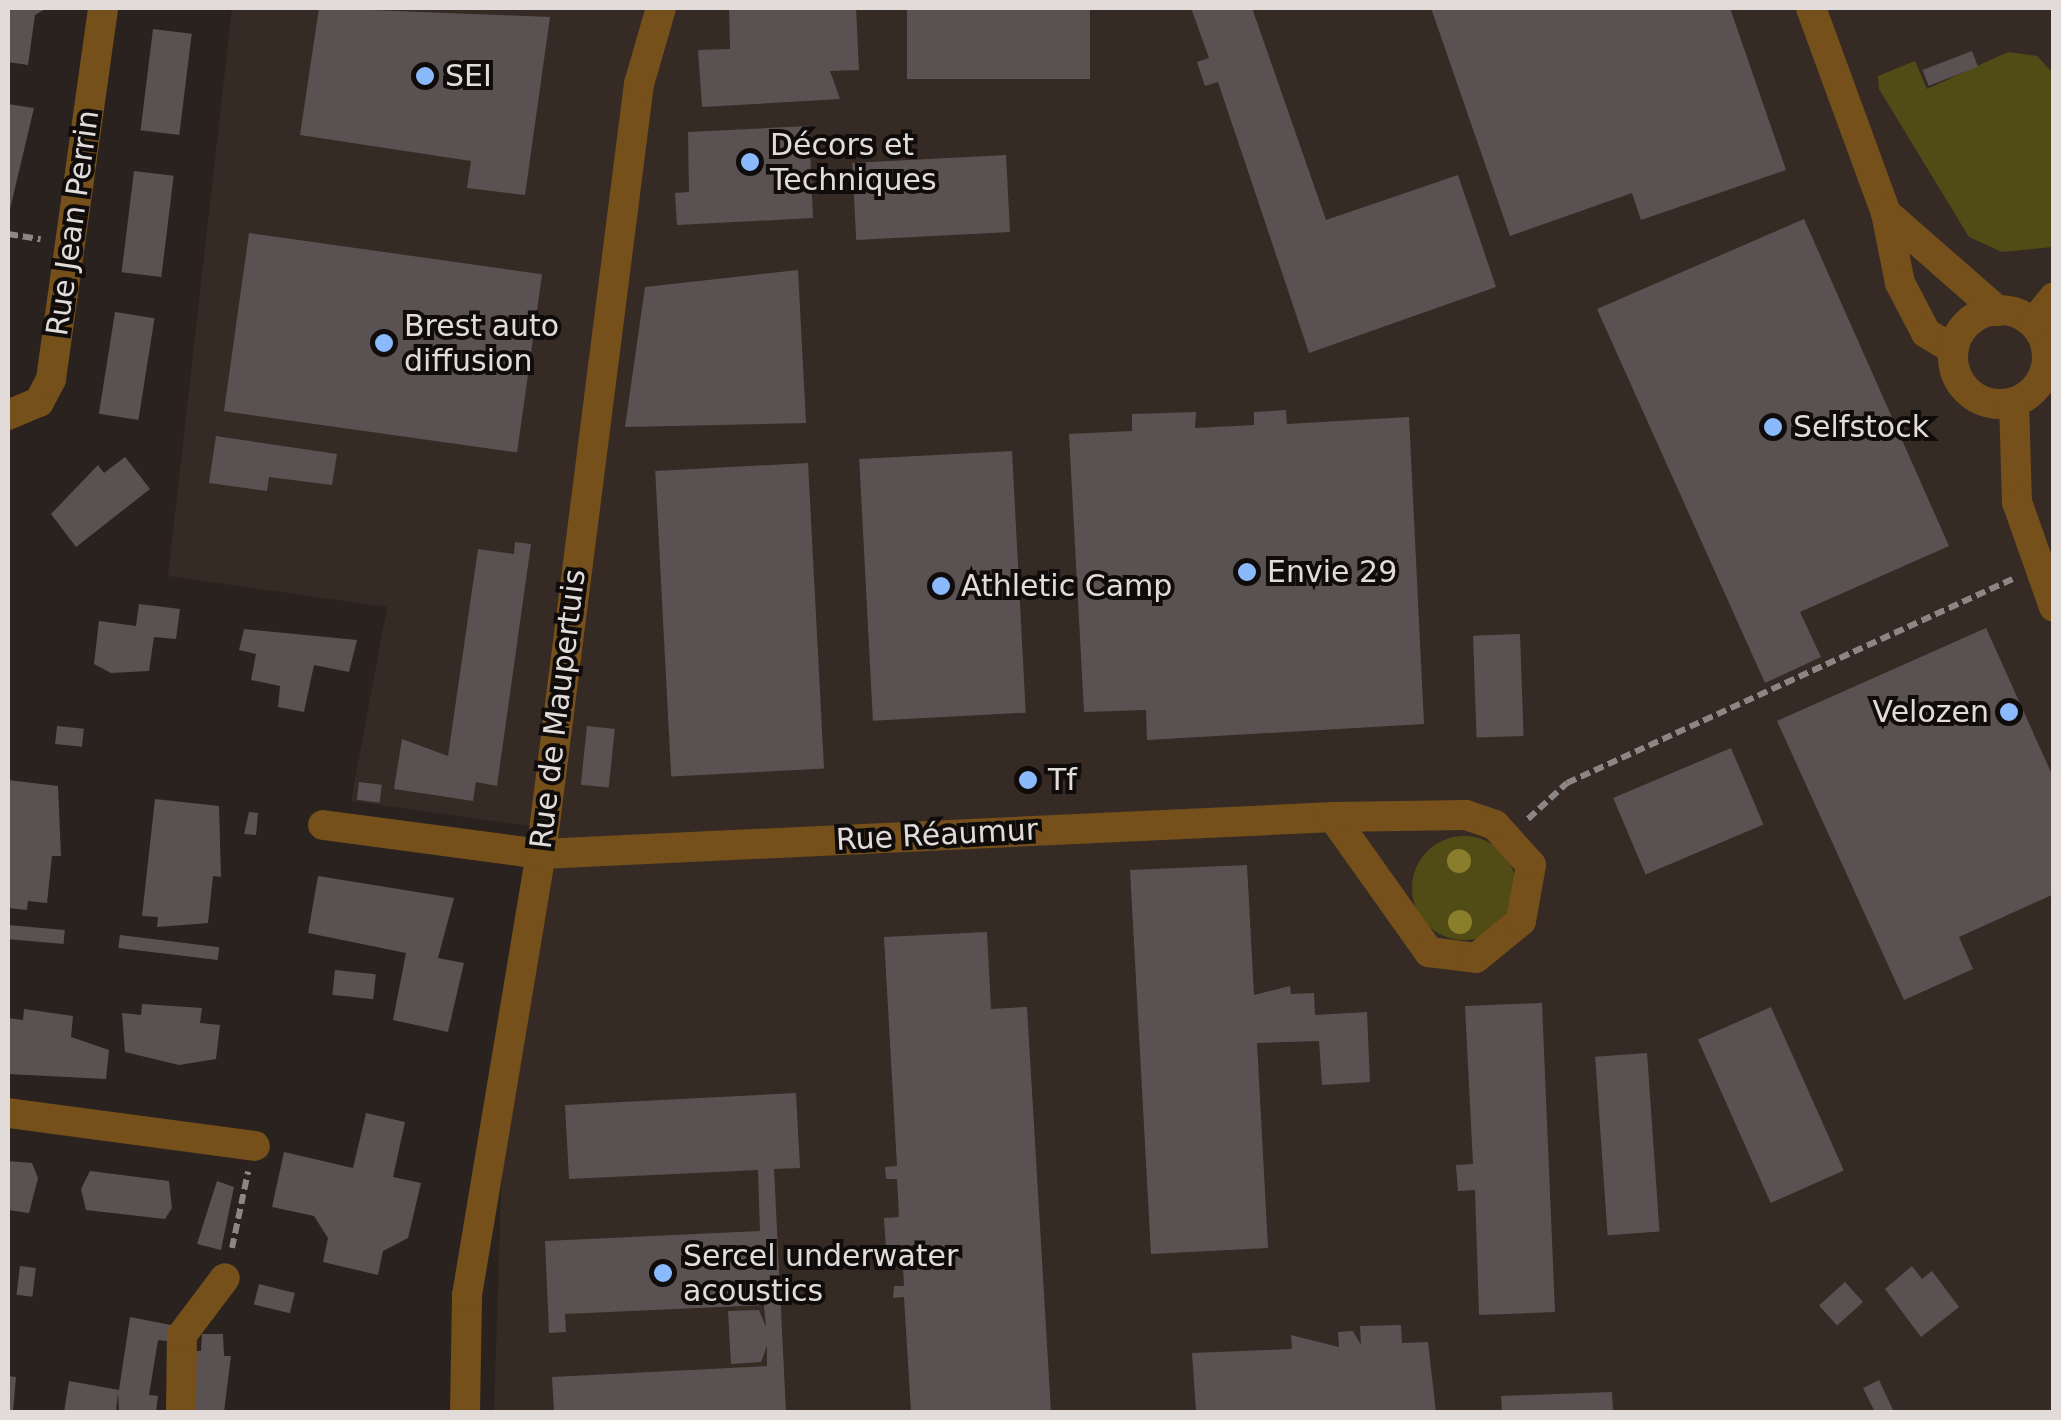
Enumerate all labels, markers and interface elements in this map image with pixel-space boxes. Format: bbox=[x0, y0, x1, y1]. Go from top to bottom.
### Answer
place label: SEI bbox=[445, 58, 492, 94]
marker: SEI bbox=[414, 65, 436, 87]
street label: Rue Jean Perrin bbox=[39, 108, 107, 338]
place label: Décors et Techniques bbox=[770, 127, 937, 198]
marker: Décors et Techniques bbox=[739, 151, 761, 173]
place label: Brest auto diffusion bbox=[404, 308, 559, 378]
marker: Brest auto diffusion bbox=[373, 332, 395, 354]
place label: Selfstock bbox=[1793, 409, 1929, 445]
marker: Selfstock bbox=[1762, 416, 1784, 438]
place label: Envie 29 bbox=[1267, 554, 1397, 590]
marker: Envie 29 bbox=[1236, 561, 1258, 583]
street label: Rue de Maupertuis bbox=[523, 567, 593, 851]
place label: Athletic Camp bbox=[961, 568, 1172, 604]
marker: Athletic Camp bbox=[930, 575, 952, 597]
place label: Velozen bbox=[1872, 694, 1989, 730]
marker: Velozen bbox=[1998, 701, 2020, 723]
place label: Tf bbox=[1048, 762, 1077, 798]
marker: Tf bbox=[1017, 769, 1039, 791]
street label: Rue Réaumur bbox=[835, 812, 1039, 858]
place label: Sercel underwater acoustics bbox=[683, 1238, 958, 1308]
marker: Sercel underwater acoustics bbox=[652, 1262, 674, 1284]

